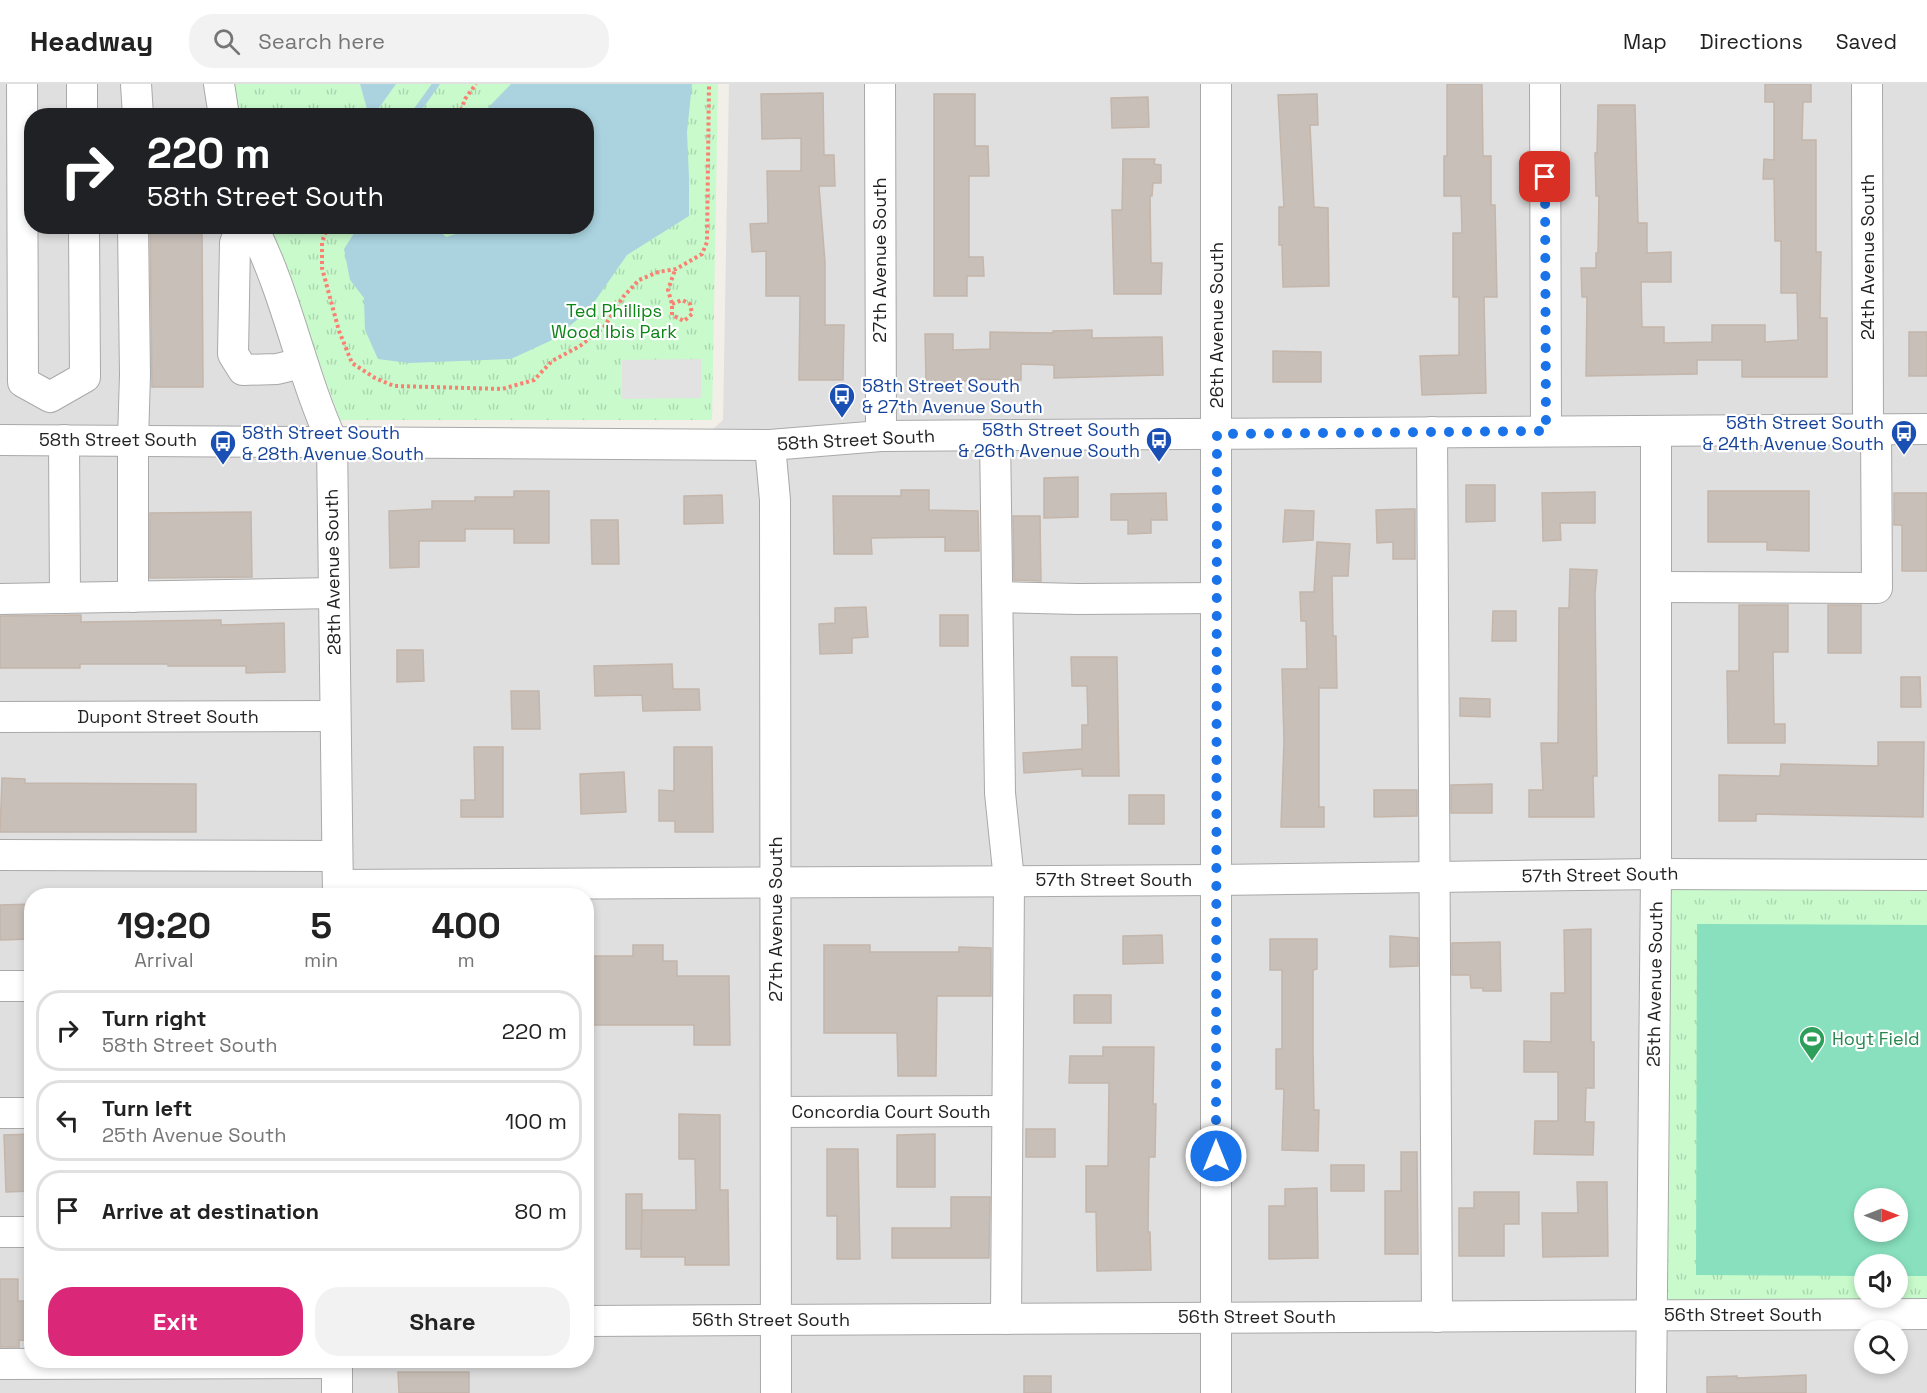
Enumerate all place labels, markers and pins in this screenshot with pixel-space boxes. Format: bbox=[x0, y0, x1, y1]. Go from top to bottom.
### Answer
pin bbox=[1519, 151, 1570, 202]
place label: 58th Street South & 27th Avenue South bbox=[862, 374, 1043, 418]
bus stop icon: 58th Street South & 27th Avenue South bbox=[827, 381, 857, 419]
place label: 58th Street South & 24th Avenue South bbox=[1703, 411, 1884, 455]
place label: 58th Street South & 26th Avenue South bbox=[958, 418, 1140, 462]
bus stop icon: 58th Street South & 24th Avenue South bbox=[1889, 418, 1919, 456]
place label: 58th Street South & 28th Avenue South bbox=[242, 421, 424, 465]
bus stop icon: 58th Street South & 26th Avenue South bbox=[1144, 425, 1174, 463]
bus stop icon: 58th Street South & 28th Avenue South bbox=[208, 428, 238, 466]
sports icon: Hoyt Field bbox=[1797, 1024, 1827, 1062]
place label: Hoyt Field bbox=[1832, 1027, 1920, 1050]

